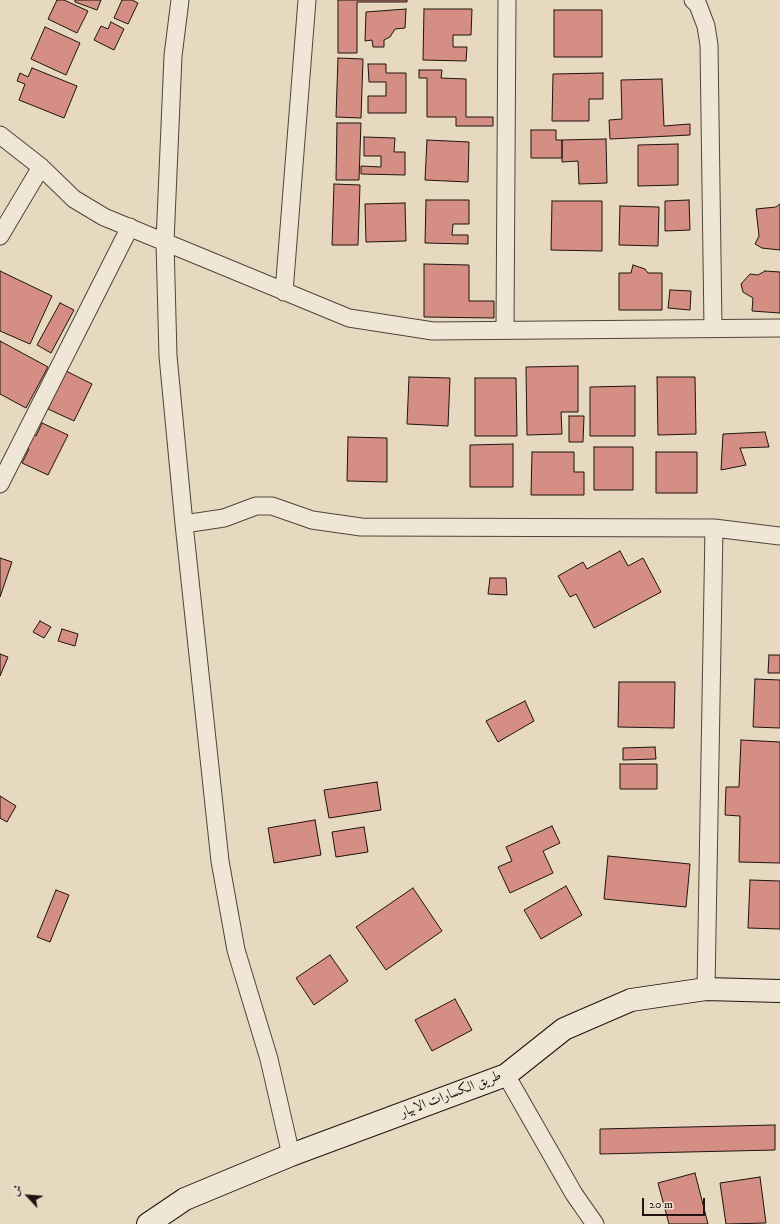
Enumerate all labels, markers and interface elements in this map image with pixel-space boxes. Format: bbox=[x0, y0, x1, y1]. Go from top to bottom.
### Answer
street label: طريق الكسارات الابيار bbox=[398, 1068, 504, 1122]
north arrow bbox=[8, 1176, 48, 1216]
text: ش bbox=[9, 1183, 26, 1199]
scale bar bbox=[644, 1190, 707, 1216]
text: 20 m bbox=[649, 1197, 673, 1212]

